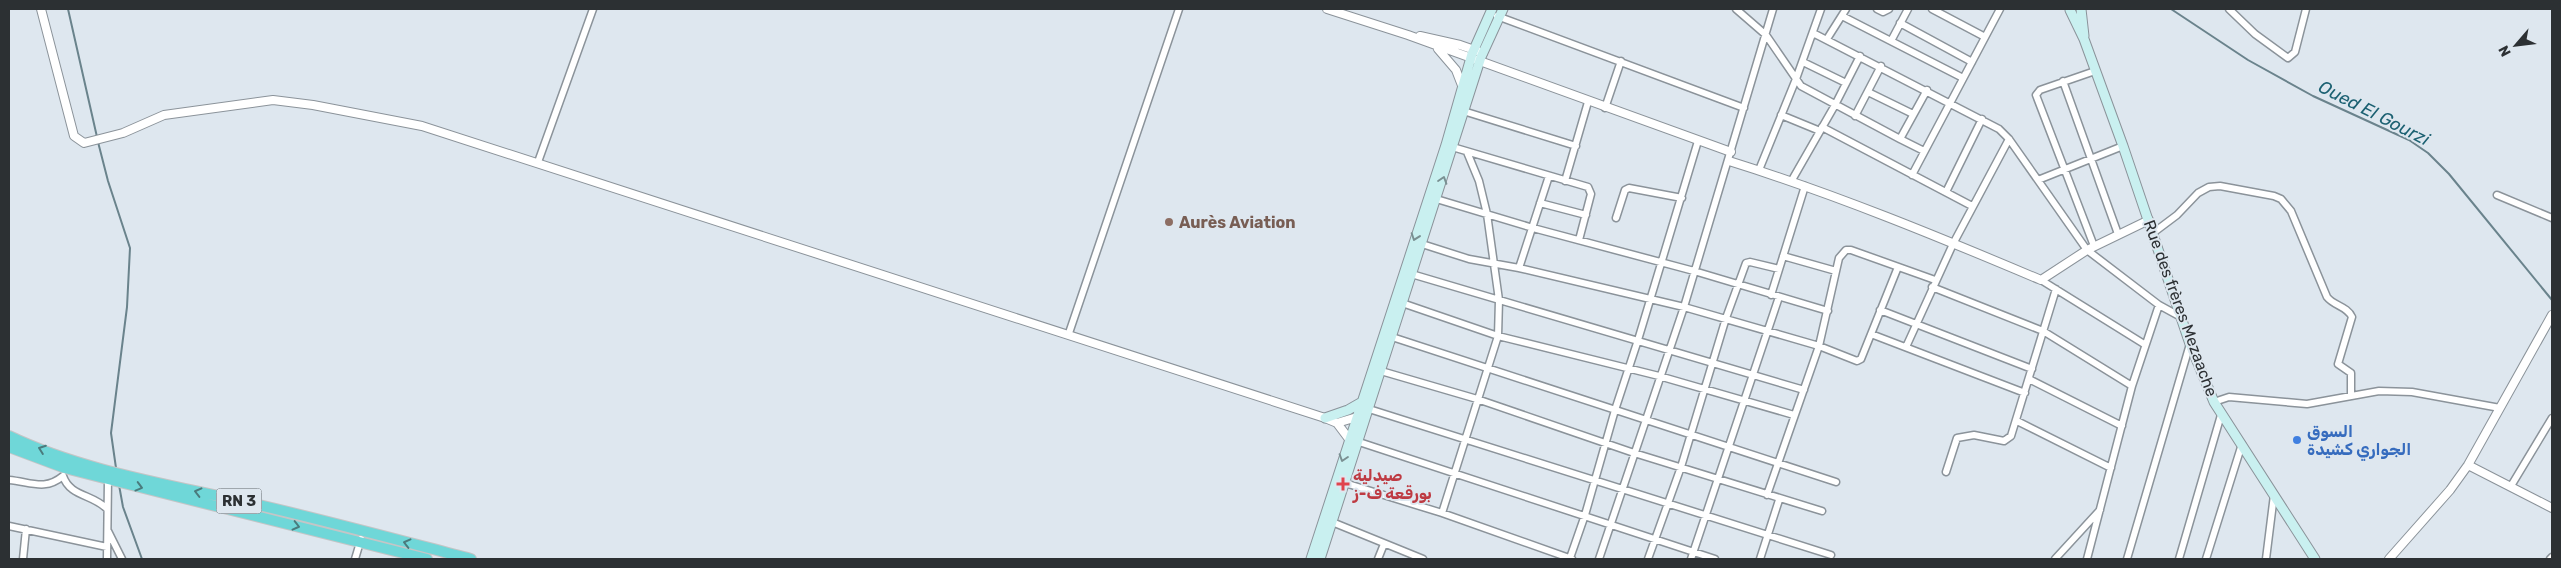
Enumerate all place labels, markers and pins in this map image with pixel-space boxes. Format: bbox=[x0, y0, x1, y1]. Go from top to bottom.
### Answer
place label: Aurès Aviation bbox=[1179, 213, 1296, 232]
marker: Aurès Aviation bbox=[1163, 216, 1175, 228]
place label: السوق الجواري كشيدة bbox=[2307, 422, 2411, 461]
marker: السوق الجواري كشيدة bbox=[2291, 434, 2303, 446]
place label: صيدلية بورقعة ف-ز bbox=[1352, 466, 1432, 503]
marker: صيدلية بورقعة ف-ز bbox=[1337, 478, 1349, 490]

